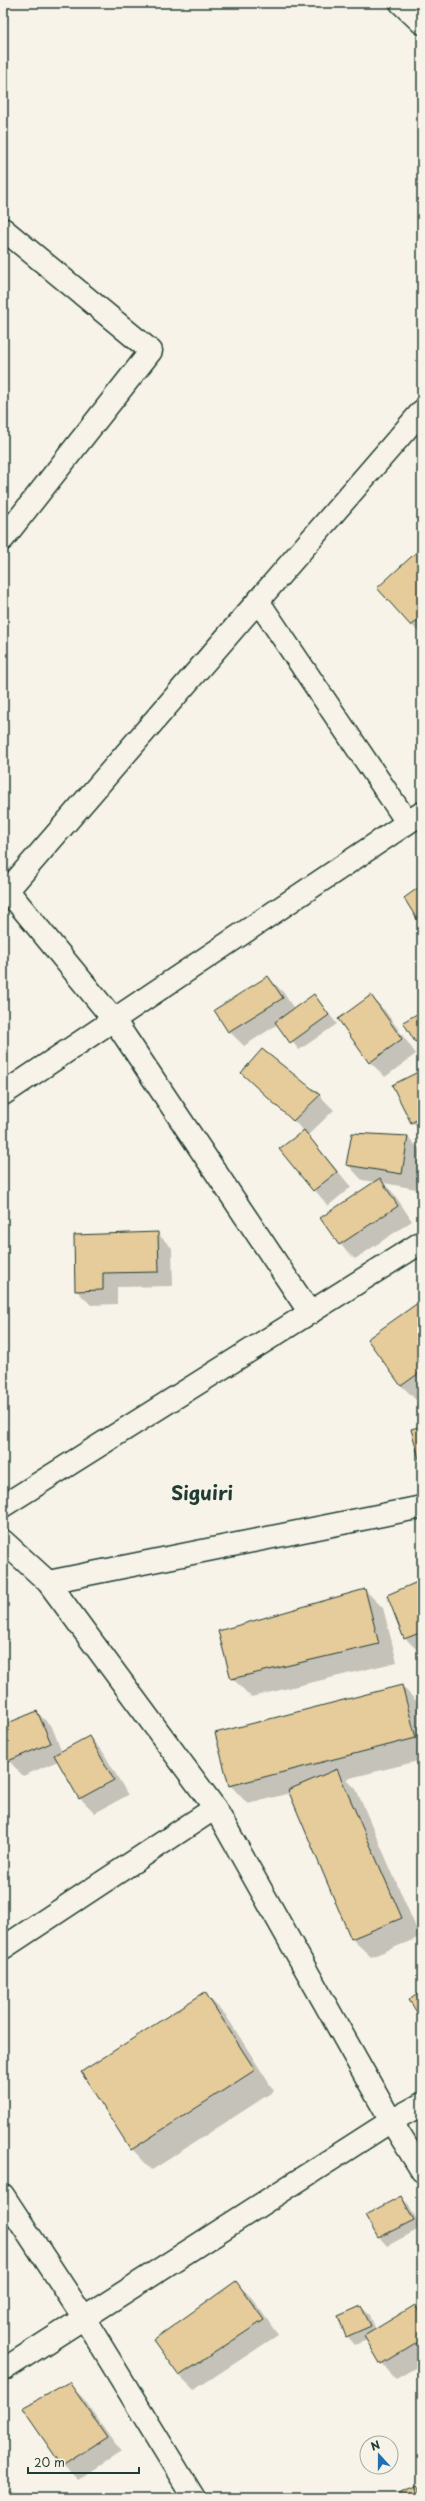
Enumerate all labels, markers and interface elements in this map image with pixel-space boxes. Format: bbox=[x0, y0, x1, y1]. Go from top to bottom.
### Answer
district label: Siguiri bbox=[171, 1478, 233, 1506]
north arrow bbox=[359, 2435, 399, 2475]
text: N bbox=[368, 2436, 383, 2455]
scale bar bbox=[28, 2449, 139, 2475]
text: 20 m bbox=[34, 2453, 65, 2471]

